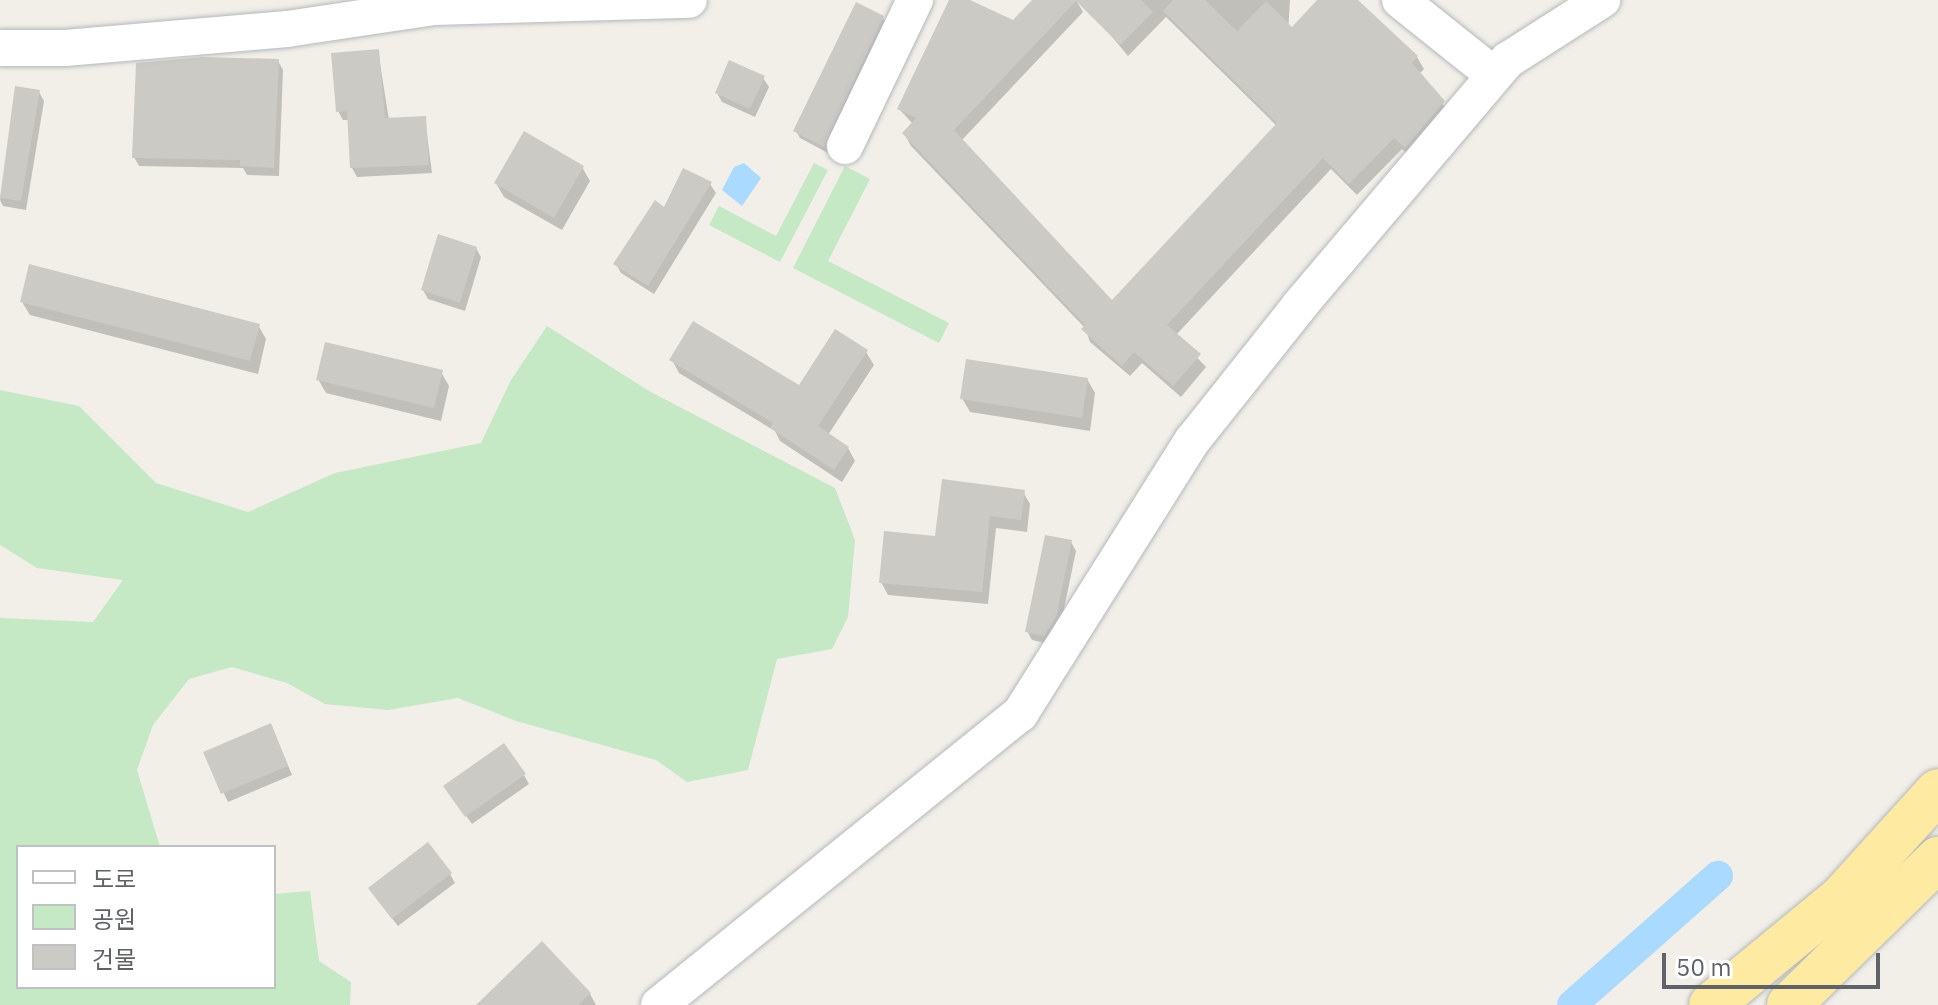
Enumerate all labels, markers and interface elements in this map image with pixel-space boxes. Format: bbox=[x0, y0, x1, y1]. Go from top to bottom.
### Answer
legend bbox=[16, 845, 276, 989]
text: 도로 bbox=[92, 863, 136, 895]
text: 공원 bbox=[92, 903, 136, 935]
scale bar bbox=[1666, 937, 1884, 987]
text: 건물 bbox=[92, 943, 136, 975]
text: 50 m bbox=[1676, 951, 1731, 983]

